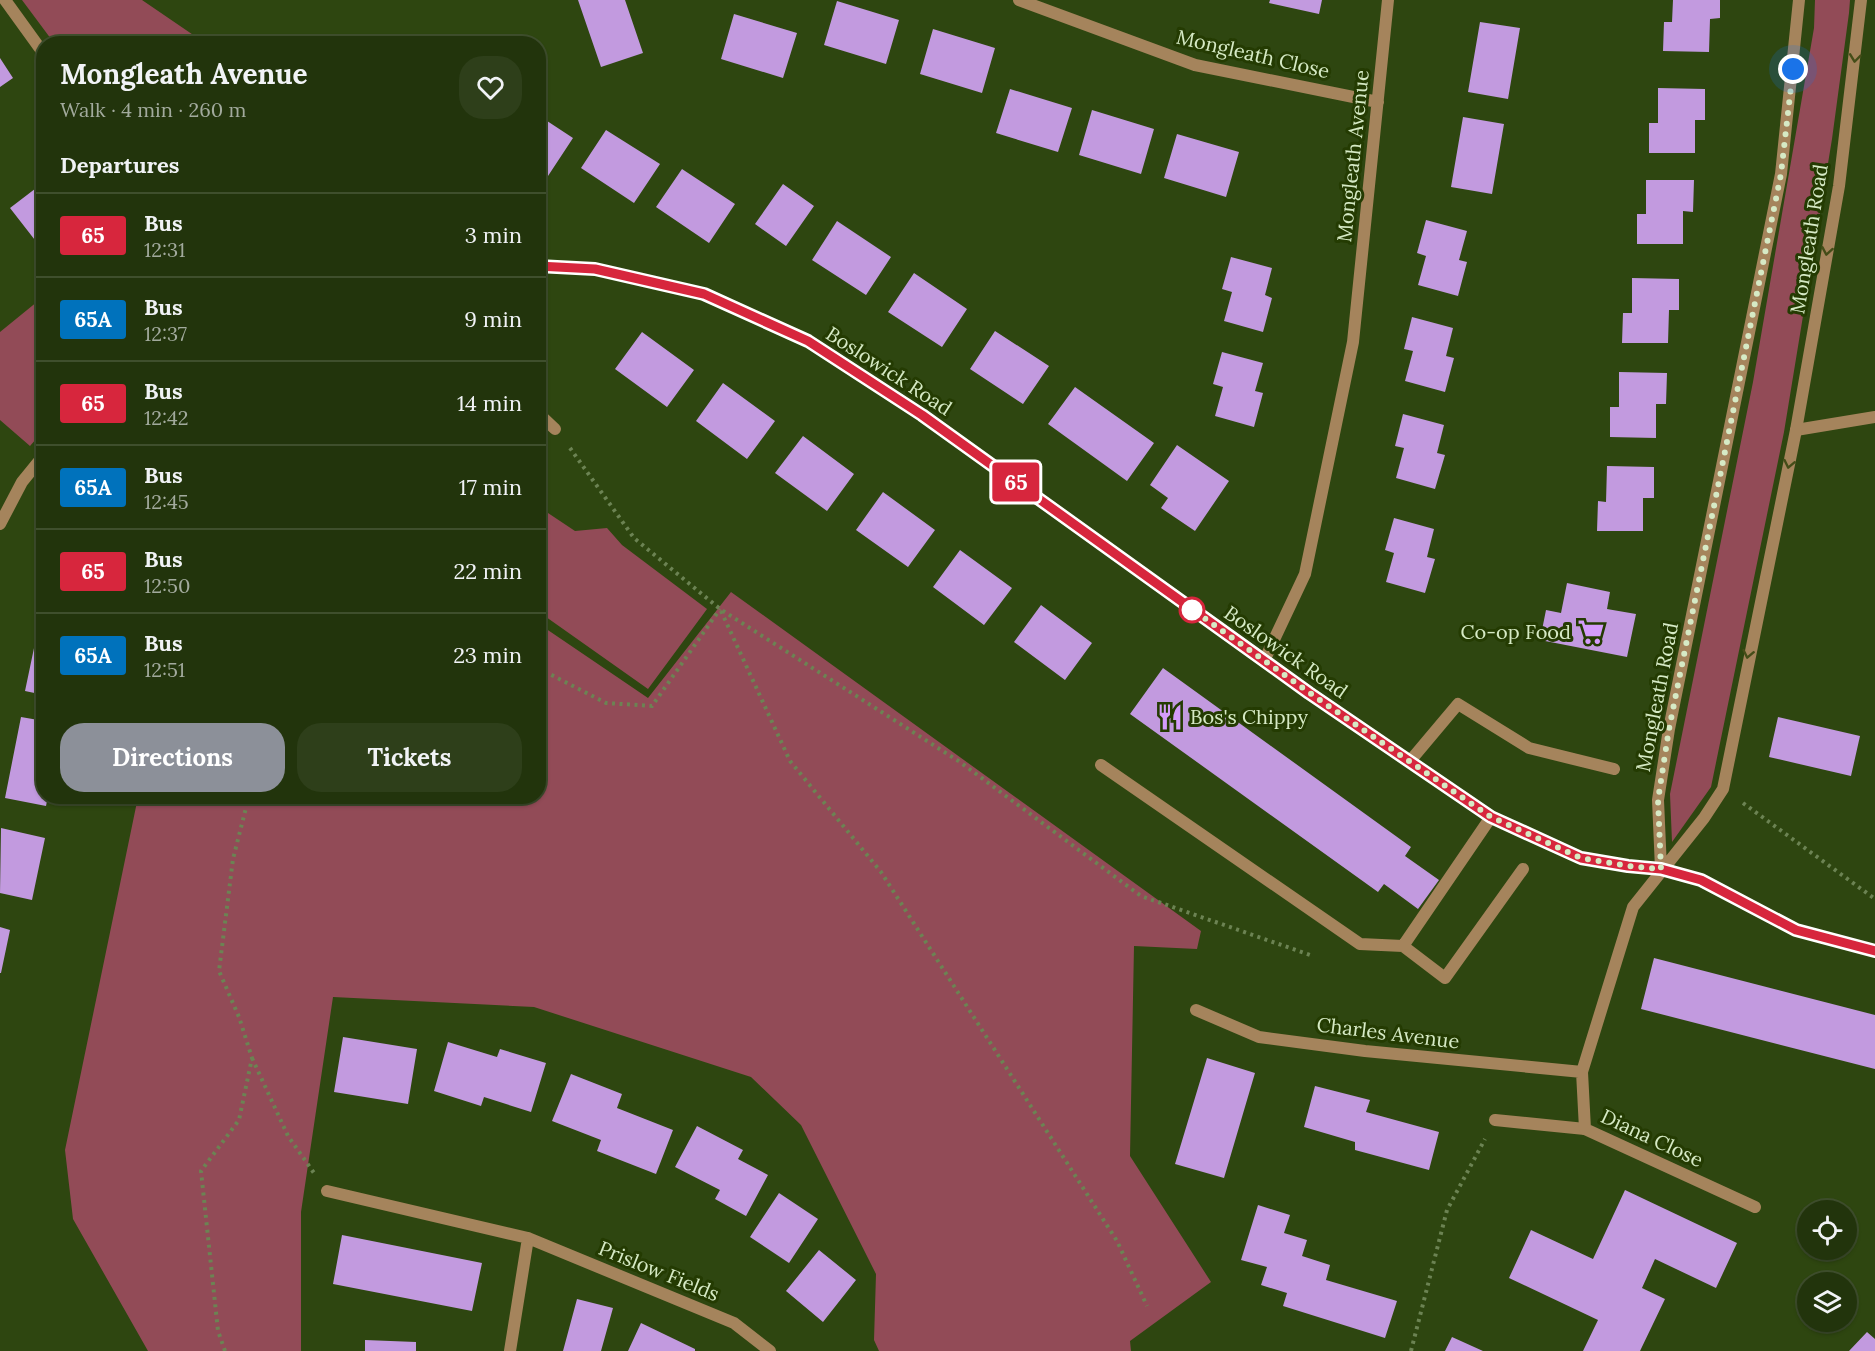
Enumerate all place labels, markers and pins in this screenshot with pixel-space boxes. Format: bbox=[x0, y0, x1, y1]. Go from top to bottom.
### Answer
unlabelled marker bbox=[1179, 597, 1205, 623]
supermarket icon: Co-op Food bbox=[1576, 617, 1606, 647]
place label: Co-op Food bbox=[1461, 619, 1571, 644]
restaurant icon: Bos's Chippy bbox=[1155, 702, 1185, 732]
place label: Bos's Chippy bbox=[1190, 704, 1308, 729]

